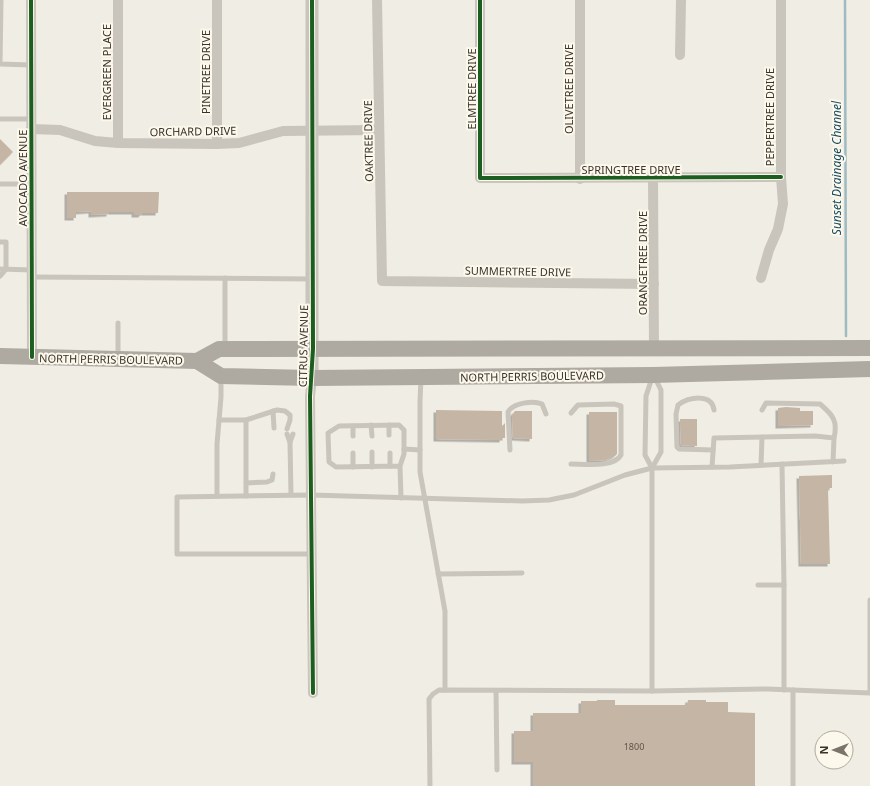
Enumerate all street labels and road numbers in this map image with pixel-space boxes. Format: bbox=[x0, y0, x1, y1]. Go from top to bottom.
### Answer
street label: EVERGREEN PLACE bbox=[99, 24, 114, 120]
street label: PINETREE DRIVE bbox=[198, 30, 213, 114]
street label: OLIVETREE DRIVE bbox=[561, 44, 576, 134]
street label: ELMTREE DRIVE bbox=[464, 48, 479, 130]
street label: PEPPERTREE DRIVE bbox=[762, 68, 777, 166]
street label: OAKTREE DRIVE bbox=[360, 100, 376, 182]
street label: ORCHARD DRIVE bbox=[150, 123, 236, 139]
street label: AVOCADO AVENUE bbox=[15, 130, 30, 226]
street label: SPRINGTREE DRIVE bbox=[582, 162, 681, 177]
street label: ORANGETREE DRIVE bbox=[635, 211, 650, 315]
street label: SUMMERTREE DRIVE bbox=[465, 263, 571, 279]
street label: CITRUS AVENUE bbox=[295, 305, 311, 387]
street label: NORTH PERRIS BOULEVARD bbox=[39, 350, 183, 368]
street label: NORTH PERRIS BOULEVARD bbox=[460, 367, 604, 385]

